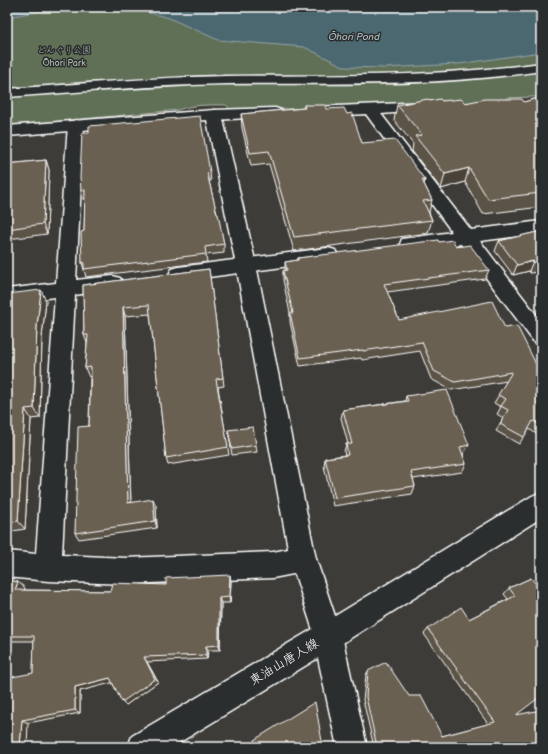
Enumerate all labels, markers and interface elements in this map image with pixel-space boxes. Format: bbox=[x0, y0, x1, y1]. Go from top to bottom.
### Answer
water label: Ōhori Pond bbox=[328, 31, 380, 43]
park label: どんぐり公園 bbox=[37, 45, 91, 56]
park label: Ōhori Park bbox=[42, 58, 86, 69]
street label: 東油山唐人線 bbox=[246, 635, 322, 689]

